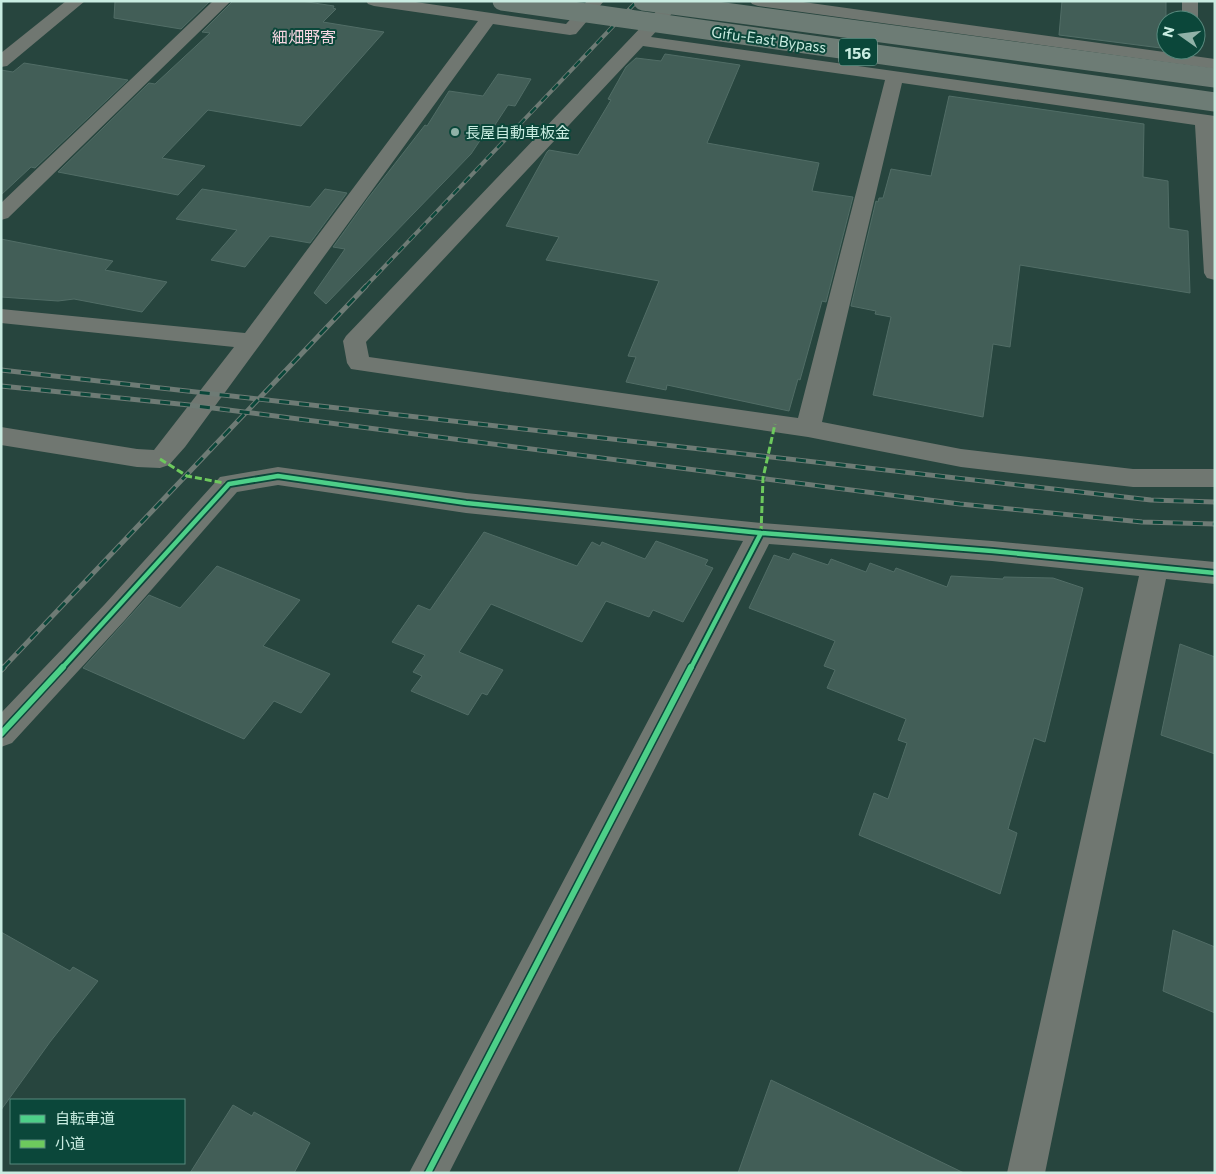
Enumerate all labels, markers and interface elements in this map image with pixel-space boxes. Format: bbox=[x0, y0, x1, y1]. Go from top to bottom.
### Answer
north arrow bbox=[1156, 10, 1206, 60]
street label: Gifu-East Bypass bbox=[710, 22, 828, 56]
text: N bbox=[1158, 25, 1177, 39]
district label: 細畑野寄 bbox=[272, 27, 336, 46]
road number: 156 bbox=[839, 38, 877, 66]
place label: 長屋自動車板金 bbox=[465, 123, 570, 141]
marker: 長屋自動車板金 bbox=[449, 126, 461, 138]
legend bbox=[10, 1099, 185, 1164]
text: 自転車道 bbox=[55, 1109, 115, 1127]
text: 小道 bbox=[55, 1134, 85, 1152]

